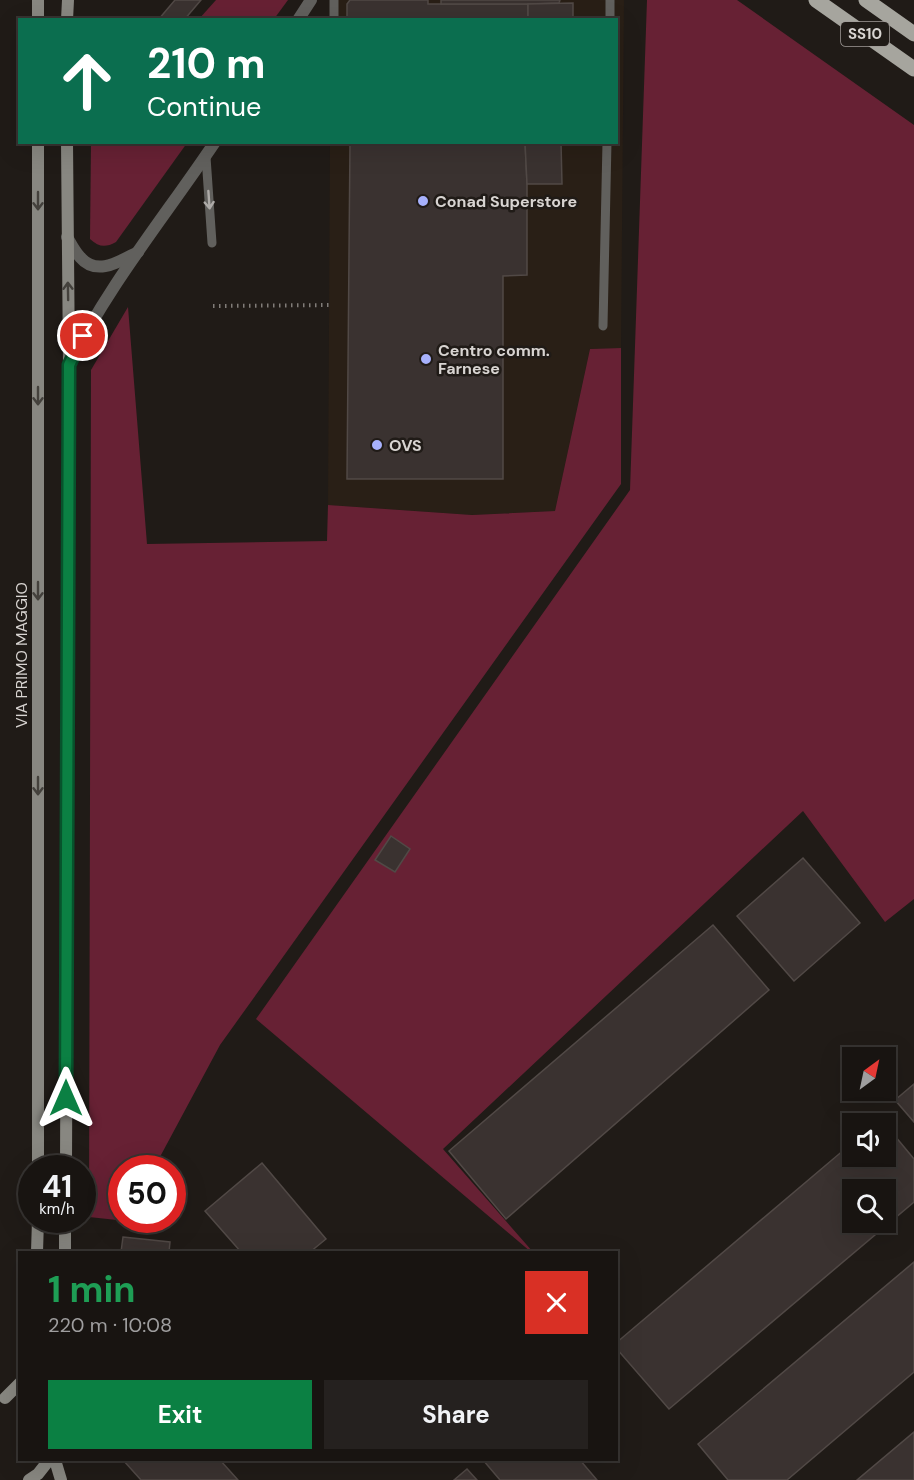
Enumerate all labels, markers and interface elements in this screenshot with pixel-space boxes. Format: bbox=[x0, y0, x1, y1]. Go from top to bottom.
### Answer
road number: SS10 bbox=[841, 22, 889, 46]
text: 210 m bbox=[147, 36, 265, 91]
icon: ahead bbox=[48, 42, 126, 120]
text: Continue bbox=[147, 89, 261, 124]
one-way arrow bbox=[32, 190, 44, 210]
one-way arrow bbox=[204, 190, 215, 210]
place label: Conad Superstore bbox=[435, 191, 577, 212]
marker: Conad Superstore bbox=[416, 194, 430, 208]
one-way arrow bbox=[62, 282, 73, 302]
pin bbox=[57, 310, 108, 361]
icon: arrive bbox=[66, 319, 99, 352]
place label: Centro comm. Farnese bbox=[438, 340, 550, 379]
marker: Centro comm. Farnese bbox=[419, 352, 433, 366]
one-way arrow bbox=[32, 385, 44, 405]
place label: OVS bbox=[389, 435, 422, 456]
marker: OVS bbox=[370, 438, 384, 452]
one-way arrow bbox=[32, 580, 44, 600]
street label: VIA PRIMO MAGGIO bbox=[11, 582, 32, 728]
one-way arrow bbox=[32, 775, 44, 795]
north arrow bbox=[842, 1047, 896, 1101]
map controls bbox=[842, 1047, 896, 1233]
position arrow bbox=[34, 1066, 98, 1130]
button: sound bbox=[842, 1113, 896, 1167]
speed limit sign: 50 bbox=[108, 1155, 186, 1233]
text: 41 bbox=[42, 1167, 72, 1206]
button: search bbox=[842, 1179, 896, 1233]
text: km/h bbox=[39, 1199, 75, 1219]
text: 1 min bbox=[48, 1266, 136, 1313]
button: close bbox=[525, 1271, 588, 1334]
text: 220 m · 10:08 bbox=[48, 1312, 172, 1338]
button: Exit bbox=[48, 1380, 312, 1449]
button: Share bbox=[324, 1380, 588, 1449]

